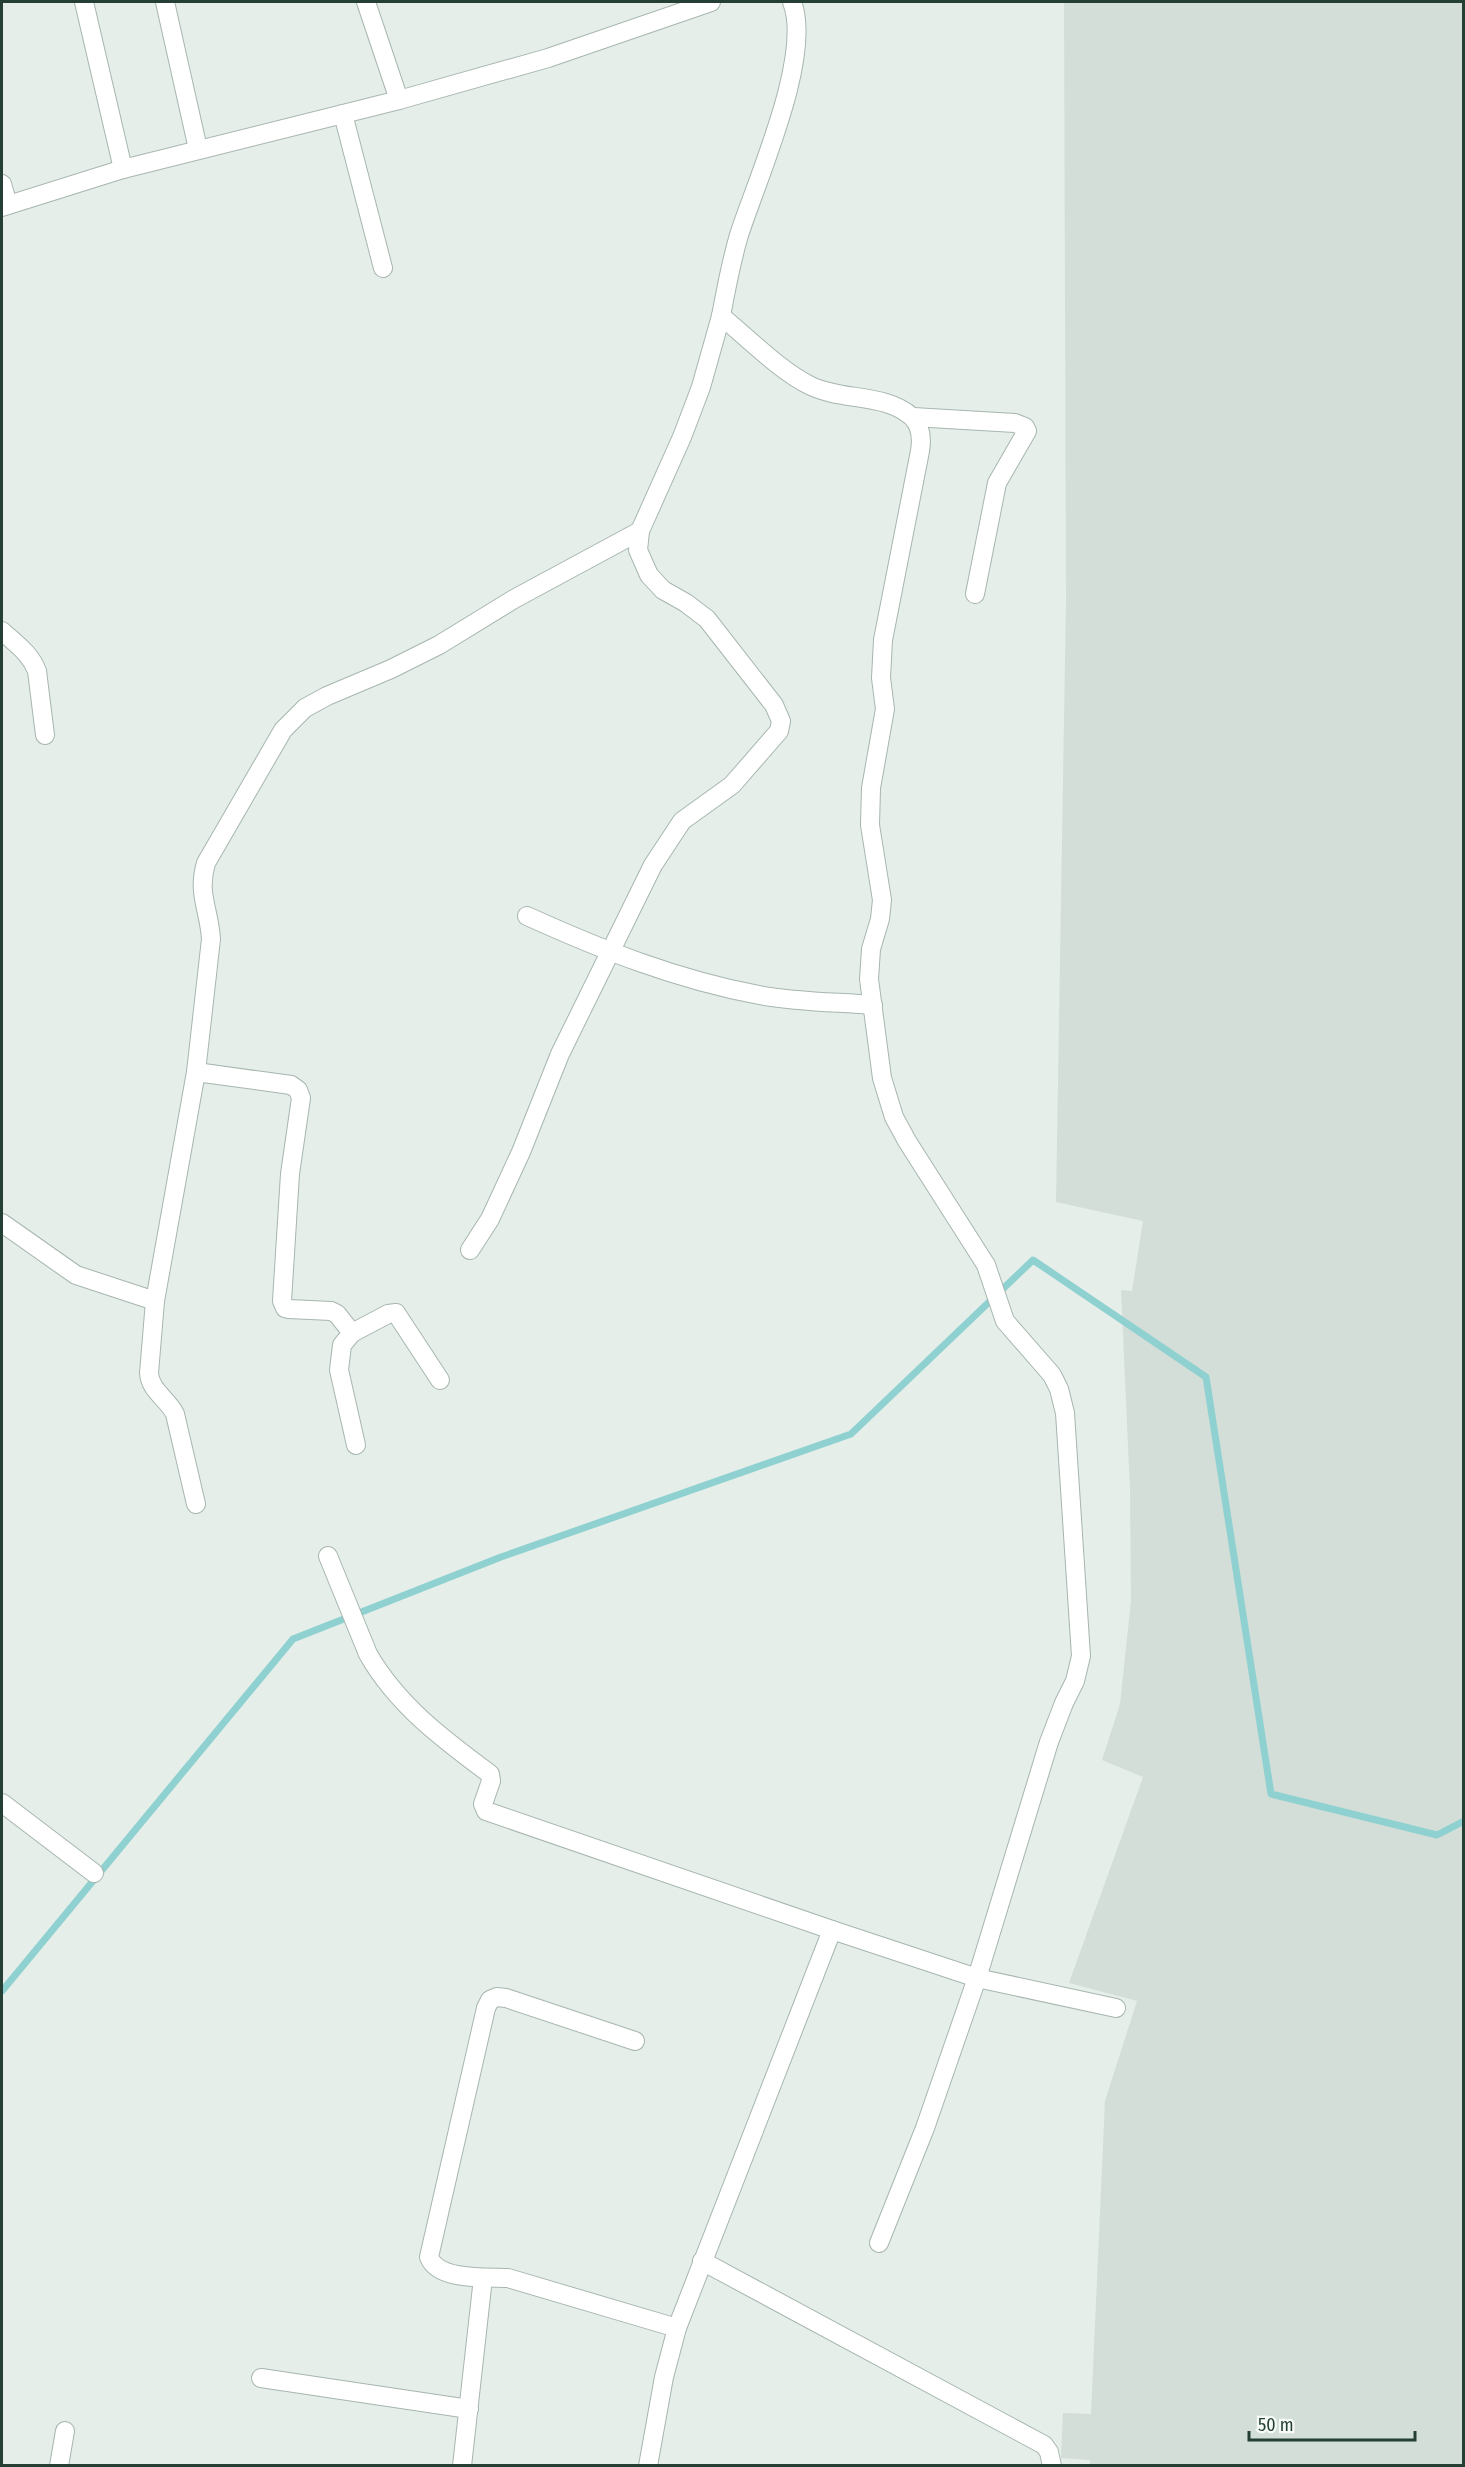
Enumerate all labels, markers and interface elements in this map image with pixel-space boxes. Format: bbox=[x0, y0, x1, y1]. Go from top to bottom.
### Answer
scale bar bbox=[1249, 2404, 1416, 2442]
text: 50 m bbox=[1258, 2414, 1294, 2436]

